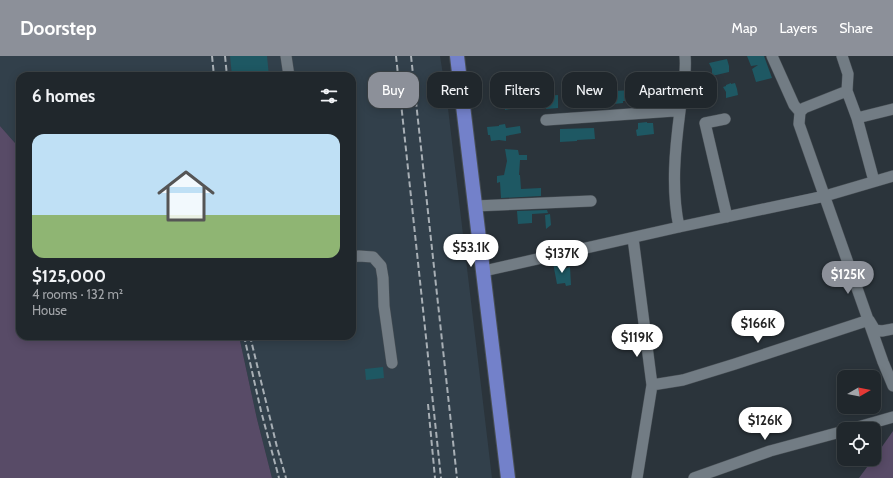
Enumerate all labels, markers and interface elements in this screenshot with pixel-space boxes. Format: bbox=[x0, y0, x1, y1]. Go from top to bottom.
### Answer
text: Doorstep bbox=[20, 17, 97, 40]
text: Map bbox=[732, 19, 757, 37]
text: Layers bbox=[779, 19, 817, 37]
text: Share bbox=[839, 19, 873, 37]
chip: Buy bbox=[368, 72, 419, 108]
chip: Rent bbox=[427, 72, 482, 108]
chip: Filters bbox=[490, 72, 554, 108]
chip: New bbox=[562, 72, 617, 108]
chip: Apartment bbox=[625, 72, 717, 108]
icon: filters bbox=[318, 85, 340, 107]
text: 6 homes bbox=[32, 86, 95, 106]
icon: home bbox=[150, 160, 222, 232]
pin: $53.1K bbox=[438, 234, 504, 268]
text: $53.1K bbox=[452, 239, 490, 255]
pin: $137K bbox=[534, 240, 590, 274]
text: $137K bbox=[545, 245, 579, 261]
pin: $125K bbox=[820, 261, 876, 295]
text: $125,000 bbox=[32, 266, 106, 286]
text: $125K bbox=[831, 266, 865, 282]
text: 4 rooms · 132 m² bbox=[32, 286, 123, 302]
text: House bbox=[32, 302, 67, 318]
pin: $166K bbox=[730, 310, 786, 344]
text: $166K bbox=[740, 315, 776, 331]
pin: $119K bbox=[609, 324, 665, 358]
text: $119K bbox=[621, 329, 653, 345]
north arrow bbox=[837, 370, 881, 414]
map controls bbox=[837, 370, 881, 466]
pin: $126K bbox=[737, 407, 793, 441]
text: $126K bbox=[748, 412, 782, 428]
button: locate bbox=[837, 422, 881, 466]

